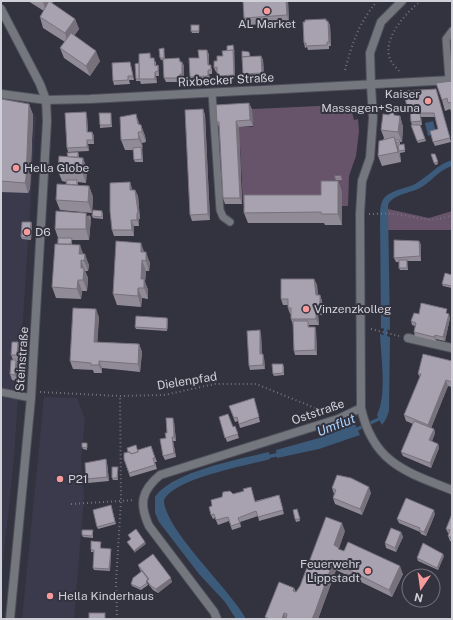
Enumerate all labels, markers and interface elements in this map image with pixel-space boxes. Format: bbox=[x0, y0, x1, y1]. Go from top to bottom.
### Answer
marker: AL Market bbox=[262, 6, 272, 16]
place label: AL Market bbox=[238, 17, 296, 31]
street label: Rixbecker Straße bbox=[177, 70, 275, 90]
place label: Kaiser Massagen+Sauna bbox=[321, 87, 420, 115]
marker: Kaiser Massagen+Sauna bbox=[423, 96, 433, 106]
place label: Hella Globe bbox=[24, 161, 90, 175]
marker: Hella Globe bbox=[11, 163, 21, 173]
place label: D6 bbox=[35, 225, 51, 239]
marker: D6 bbox=[22, 227, 32, 237]
place label: Vinzenzkolleg bbox=[314, 302, 391, 316]
marker: Vinzenzkolleg bbox=[301, 304, 311, 314]
street label: Steinstraße bbox=[13, 326, 31, 392]
street label: Dielenpfad bbox=[156, 369, 218, 393]
street label: Oststraße bbox=[290, 396, 346, 428]
water label: Umflut bbox=[315, 411, 357, 439]
place label: P21 bbox=[68, 472, 88, 486]
marker: P21 bbox=[55, 474, 65, 484]
place label: Feuerwehr Lippstadt bbox=[300, 557, 360, 585]
marker: Feuerwehr Lippstadt bbox=[363, 566, 373, 576]
north arrow bbox=[401, 568, 441, 608]
place label: Hella Kinderhaus bbox=[58, 589, 154, 603]
marker: Hella Kinderhaus bbox=[45, 591, 55, 601]
text: N bbox=[413, 591, 424, 605]

